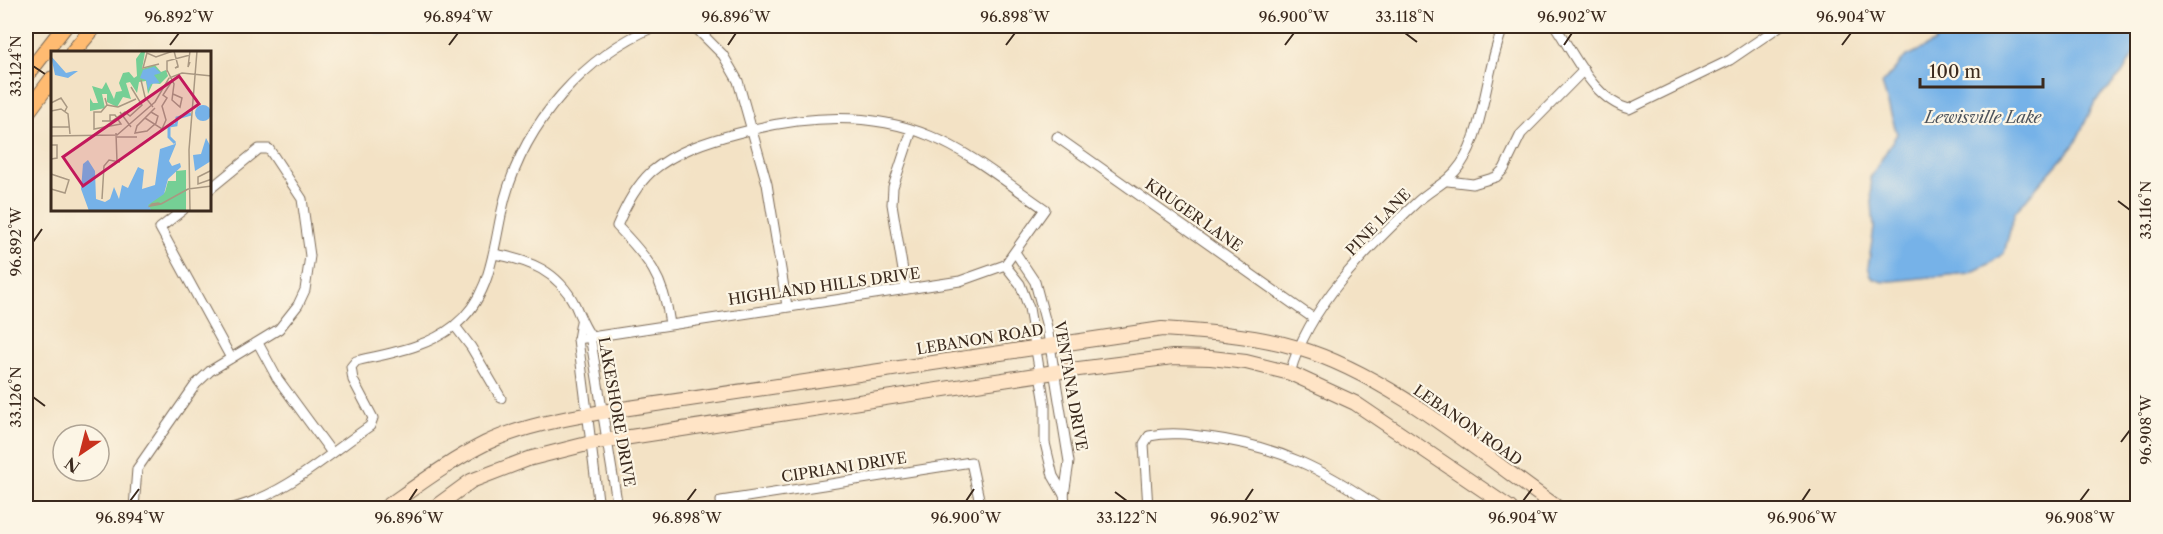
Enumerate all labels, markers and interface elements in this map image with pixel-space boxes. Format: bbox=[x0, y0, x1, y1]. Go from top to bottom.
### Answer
text: 96.892°W bbox=[144, 7, 214, 26]
text: 96.894°W bbox=[423, 7, 493, 26]
text: 96.896°W bbox=[701, 7, 771, 26]
text: 96.898°W bbox=[980, 7, 1050, 26]
text: 96.900°W bbox=[1259, 7, 1330, 26]
text: 33.118°N bbox=[1375, 7, 1435, 26]
text: 96.902°W bbox=[1537, 7, 1607, 26]
text: 96.904°W bbox=[1816, 7, 1886, 26]
text: 33.124°N bbox=[6, 35, 25, 97]
inset map bbox=[51, 51, 212, 212]
scale bar bbox=[1920, 51, 2043, 89]
text: 100 m bbox=[1929, 61, 1981, 83]
water label: Lewisville Lake bbox=[1923, 107, 2042, 127]
street label: KRUGER LANE bbox=[1142, 174, 1246, 256]
text: 33.116°N bbox=[2136, 181, 2155, 239]
street label: PINE LANE bbox=[1341, 185, 1415, 259]
text: 96.892°W bbox=[6, 207, 25, 277]
street label: HIGHLAND HILLS DRIVE bbox=[727, 263, 921, 309]
street label: VENTANA DRIVE bbox=[1050, 319, 1092, 452]
street label: LEBANON ROAD bbox=[915, 320, 1045, 358]
street label: LAKESHORE DRIVE bbox=[594, 335, 640, 489]
text: 33.126°N bbox=[6, 366, 25, 428]
street label: LEBANON ROAD bbox=[1410, 380, 1526, 470]
text: 96.908°W bbox=[2136, 395, 2155, 465]
north arrow bbox=[51, 423, 111, 483]
street label: CIPRIANI DRIVE bbox=[780, 448, 908, 486]
text: N bbox=[61, 453, 84, 477]
text: 96.894°W bbox=[95, 508, 165, 527]
text: 96.896°W bbox=[374, 508, 444, 527]
text: 96.898°W bbox=[652, 508, 722, 527]
text: 96.900°W bbox=[931, 508, 1002, 527]
text: 33.122°N bbox=[1096, 508, 1158, 527]
text: 96.902°W bbox=[1210, 508, 1280, 527]
text: 96.904°W bbox=[1488, 508, 1558, 527]
text: 96.906°W bbox=[1767, 508, 1837, 527]
text: 96.908°W bbox=[2045, 508, 2115, 527]

